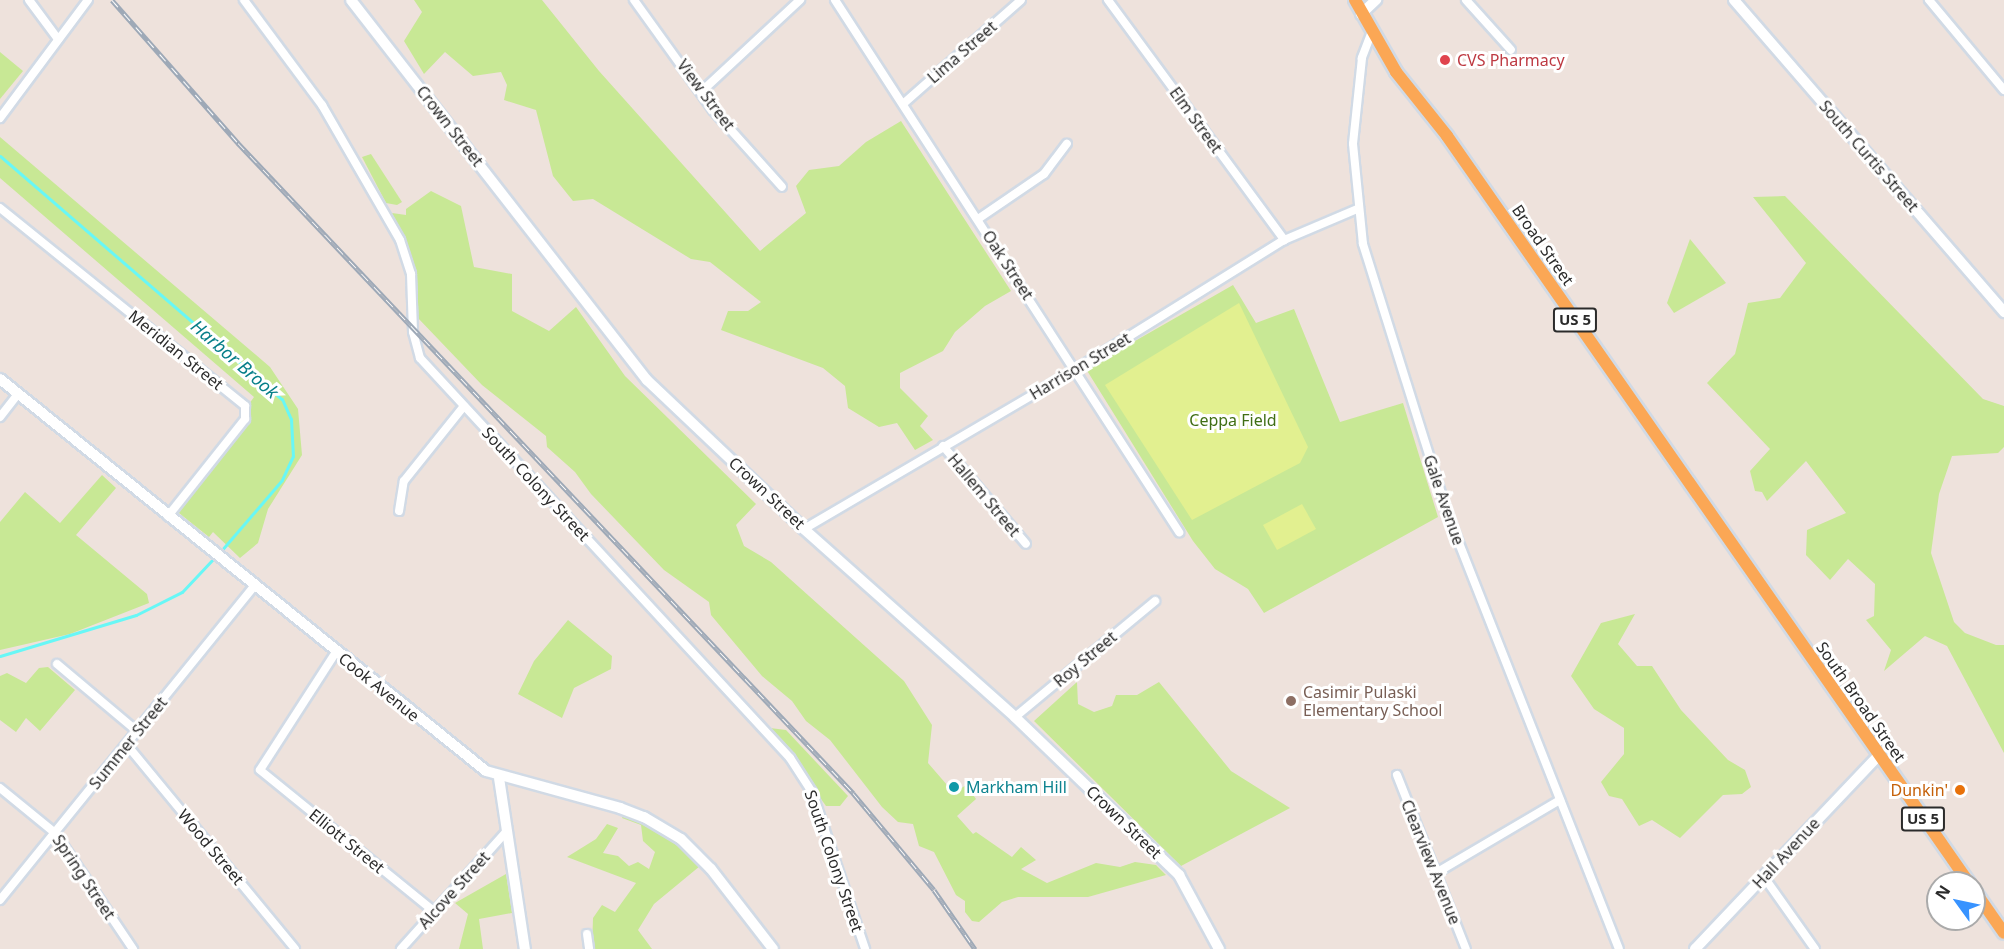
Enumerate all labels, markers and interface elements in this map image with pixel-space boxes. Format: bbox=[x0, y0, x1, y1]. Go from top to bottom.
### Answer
street label: Lima Street bbox=[924, 17, 1000, 87]
place label: CVS Pharmacy bbox=[1457, 50, 1565, 70]
marker: CVS Pharmacy bbox=[1438, 53, 1452, 67]
street label: View Street bbox=[673, 56, 739, 134]
street label: Crown Street bbox=[413, 82, 487, 170]
street label: Elm Street bbox=[1166, 83, 1226, 157]
street label: South Curtis Street bbox=[1815, 96, 1923, 216]
street label: Broad Street bbox=[1508, 201, 1578, 289]
street label: Oak Street bbox=[978, 227, 1038, 303]
street label: Meridian Street bbox=[125, 306, 227, 394]
road number: US 5 bbox=[1552, 308, 1598, 332]
water label: Harbor Brook bbox=[187, 315, 283, 403]
street label: Harrison Street bbox=[1026, 328, 1134, 404]
park label: Ceppa Field bbox=[1189, 410, 1277, 430]
street label: South Colony Street bbox=[478, 423, 594, 545]
street label: Hallem Street bbox=[944, 450, 1024, 540]
street label: Gale Avenue bbox=[1420, 452, 1468, 548]
street label: Crown Street bbox=[725, 453, 809, 533]
street label: Roy Street bbox=[1050, 627, 1120, 691]
street label: South Broad Street bbox=[1812, 638, 1910, 766]
street label: Cook Avenue bbox=[335, 649, 423, 725]
place label: Casimir Pulaski Elementary School bbox=[1303, 682, 1442, 720]
street label: Summer Street bbox=[85, 693, 171, 793]
marker: Casimir Pulaski Elementary School bbox=[1284, 694, 1298, 708]
place label: Markham Hill bbox=[966, 777, 1067, 797]
marker: Markham Hill bbox=[947, 780, 961, 794]
place label: Dunkin' bbox=[1891, 780, 1948, 800]
street label: Crown Street bbox=[1082, 781, 1166, 863]
marker: Dunkin' bbox=[1953, 783, 1967, 797]
street label: South Colony Street bbox=[801, 788, 867, 934]
street label: Clearview Avenue bbox=[1397, 797, 1465, 927]
street label: Wood Street bbox=[174, 805, 248, 889]
street label: Elliott Street bbox=[305, 805, 389, 877]
road number: US 5 bbox=[1900, 807, 1946, 831]
street label: Hall Avenue bbox=[1748, 814, 1824, 892]
street label: Spring Street bbox=[49, 831, 119, 923]
street label: Alcove Street bbox=[414, 847, 494, 933]
north arrow bbox=[1926, 871, 1986, 931]
text: N bbox=[1930, 881, 1955, 904]

